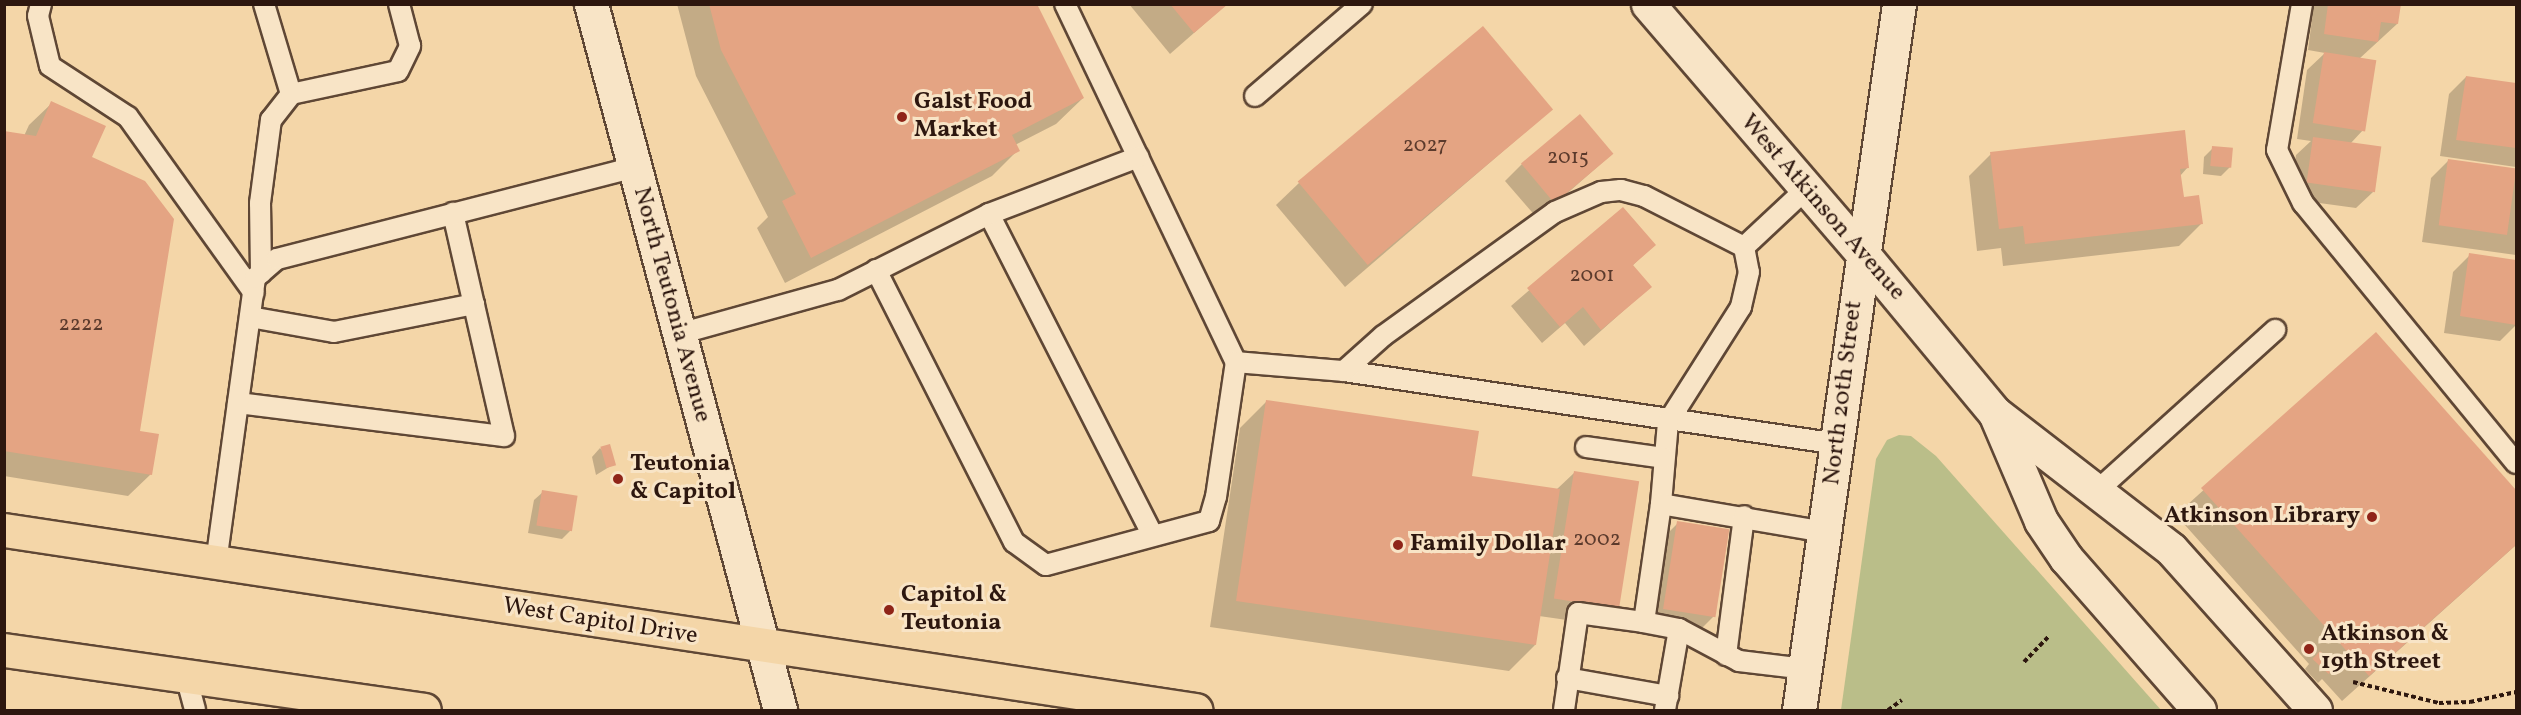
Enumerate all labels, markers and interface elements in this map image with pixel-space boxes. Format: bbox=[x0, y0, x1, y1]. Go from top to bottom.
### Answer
place label: Galst Food Market bbox=[914, 89, 1032, 145]
street label: West Atkinson Avenue bbox=[1733, 109, 1911, 307]
marker: Galst Food Market bbox=[895, 110, 909, 124]
house number: 2027 bbox=[1403, 133, 1447, 159]
house number: 2015 bbox=[1547, 145, 1589, 171]
street label: North Teutonia Avenue bbox=[626, 184, 716, 426]
house number: 2001 bbox=[1570, 263, 1614, 289]
street label: North 20th Street bbox=[1818, 299, 1870, 487]
house number: 2222 bbox=[58, 312, 104, 338]
place label: Teutonia & Capitol bbox=[630, 451, 736, 507]
marker: Teutonia & Capitol bbox=[611, 472, 625, 486]
place label: Atkinson Library bbox=[2164, 503, 2360, 531]
marker: Atkinson Library bbox=[2365, 510, 2379, 524]
house number: 2002 bbox=[1573, 527, 1621, 553]
place label: Family Dollar bbox=[1410, 531, 1566, 559]
marker: Family Dollar bbox=[1391, 538, 1405, 552]
place label: Capitol & Teutonia bbox=[901, 582, 1007, 638]
street label: West Capitol Drive bbox=[500, 592, 700, 652]
marker: Capitol & Teutonia bbox=[882, 603, 896, 617]
place label: Atkinson & 19th Street bbox=[2321, 621, 2449, 677]
marker: Atkinson & 19th Street bbox=[2302, 642, 2316, 656]

